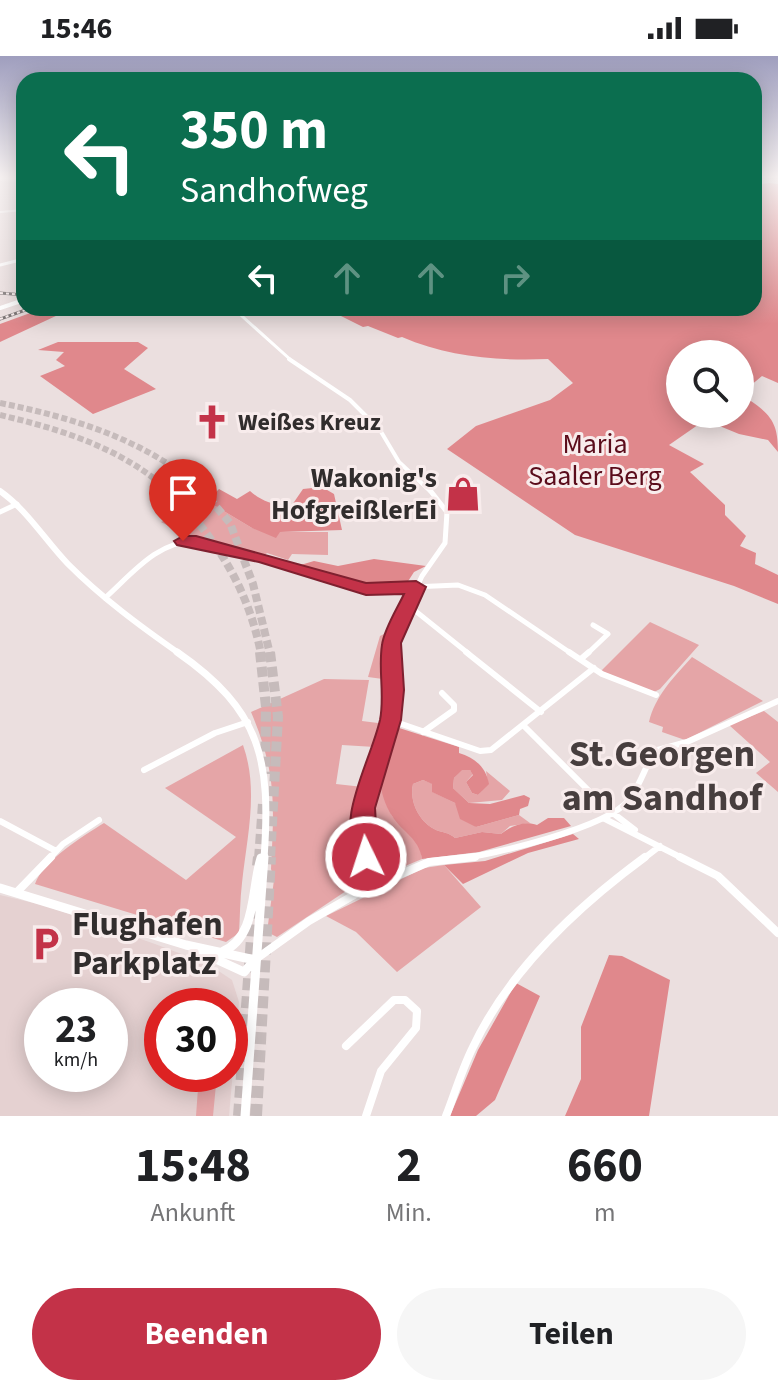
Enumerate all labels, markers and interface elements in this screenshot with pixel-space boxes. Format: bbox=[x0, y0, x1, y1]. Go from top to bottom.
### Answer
text: 15:46 bbox=[40, 7, 112, 50]
text: 350 m bbox=[180, 91, 328, 170]
icon: left bbox=[48, 104, 152, 208]
text: Sandhofweg bbox=[180, 165, 368, 216]
icon: left bbox=[241, 256, 285, 300]
icon: ahead bbox=[325, 256, 369, 300]
icon: ahead bbox=[409, 256, 453, 300]
icon: right bbox=[493, 256, 537, 300]
map controls bbox=[666, 340, 754, 428]
button: search bbox=[666, 340, 754, 428]
church icon: Weißes Kreuz bbox=[193, 403, 231, 441]
place label: Weißes Kreuz bbox=[238, 405, 381, 440]
park label: Maria Saaler Berg bbox=[528, 424, 662, 496]
place label: Wakonig's HofgreißlerEi bbox=[271, 458, 437, 530]
pin bbox=[149, 459, 217, 541]
icon: arrive bbox=[161, 471, 205, 515]
shop icon: Wakonig's HofgreißlerEi bbox=[444, 475, 482, 513]
district label: St.Georgen am Sandhof bbox=[562, 727, 764, 825]
position arrow bbox=[324, 815, 408, 899]
place label: Flughafen Parkplatz bbox=[72, 900, 223, 988]
parking icon: Flughafen Parkplatz bbox=[27, 925, 65, 963]
speed limit sign: 30 bbox=[144, 988, 248, 1092]
text: 23 bbox=[55, 1001, 97, 1058]
text: km/h bbox=[54, 1046, 98, 1074]
text: 15:48 bbox=[135, 1132, 251, 1200]
text: 2 bbox=[396, 1132, 422, 1200]
text: 660 bbox=[567, 1132, 643, 1200]
text: Ankunft bbox=[151, 1194, 235, 1231]
text: Min. bbox=[386, 1194, 432, 1231]
text: m bbox=[594, 1194, 616, 1231]
button: Beenden bbox=[32, 1288, 381, 1380]
button: Teilen bbox=[397, 1288, 746, 1380]

